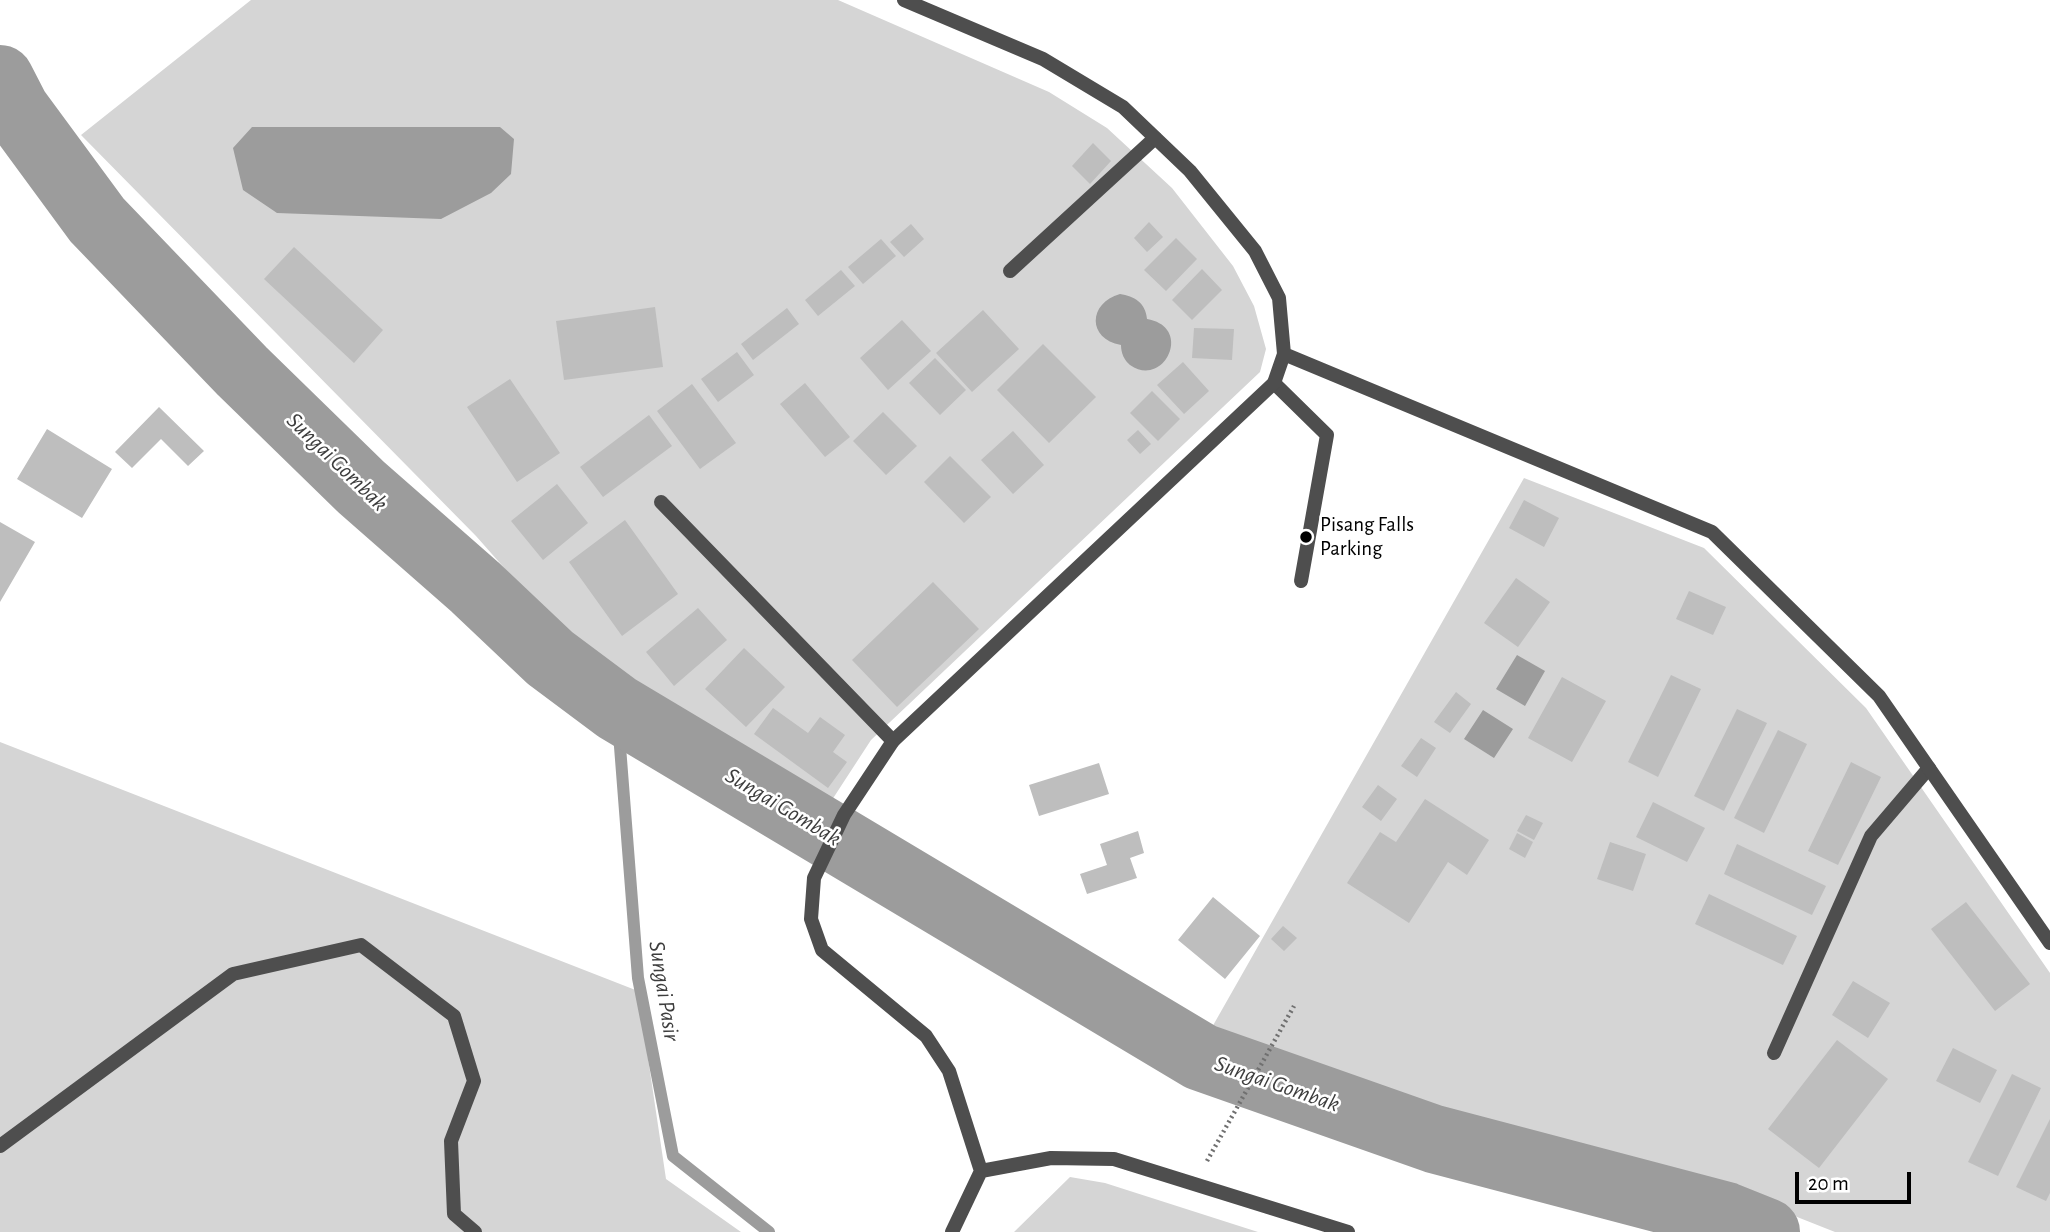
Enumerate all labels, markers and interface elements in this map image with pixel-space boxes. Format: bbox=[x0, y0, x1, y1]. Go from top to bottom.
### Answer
water label: Sungai Gombak bbox=[281, 407, 393, 517]
place label: Pisang Falls Parking bbox=[1320, 512, 1414, 562]
marker: Pisang Falls Parking bbox=[1298, 529, 1314, 545]
water label: Sungai Gombak bbox=[720, 762, 846, 852]
water label: Sungai Pasir bbox=[642, 939, 686, 1043]
water label: Sungai Gombak bbox=[1211, 1050, 1343, 1118]
scale bar bbox=[1798, 1158, 1913, 1202]
text: 20 m bbox=[1808, 1173, 1849, 1194]

